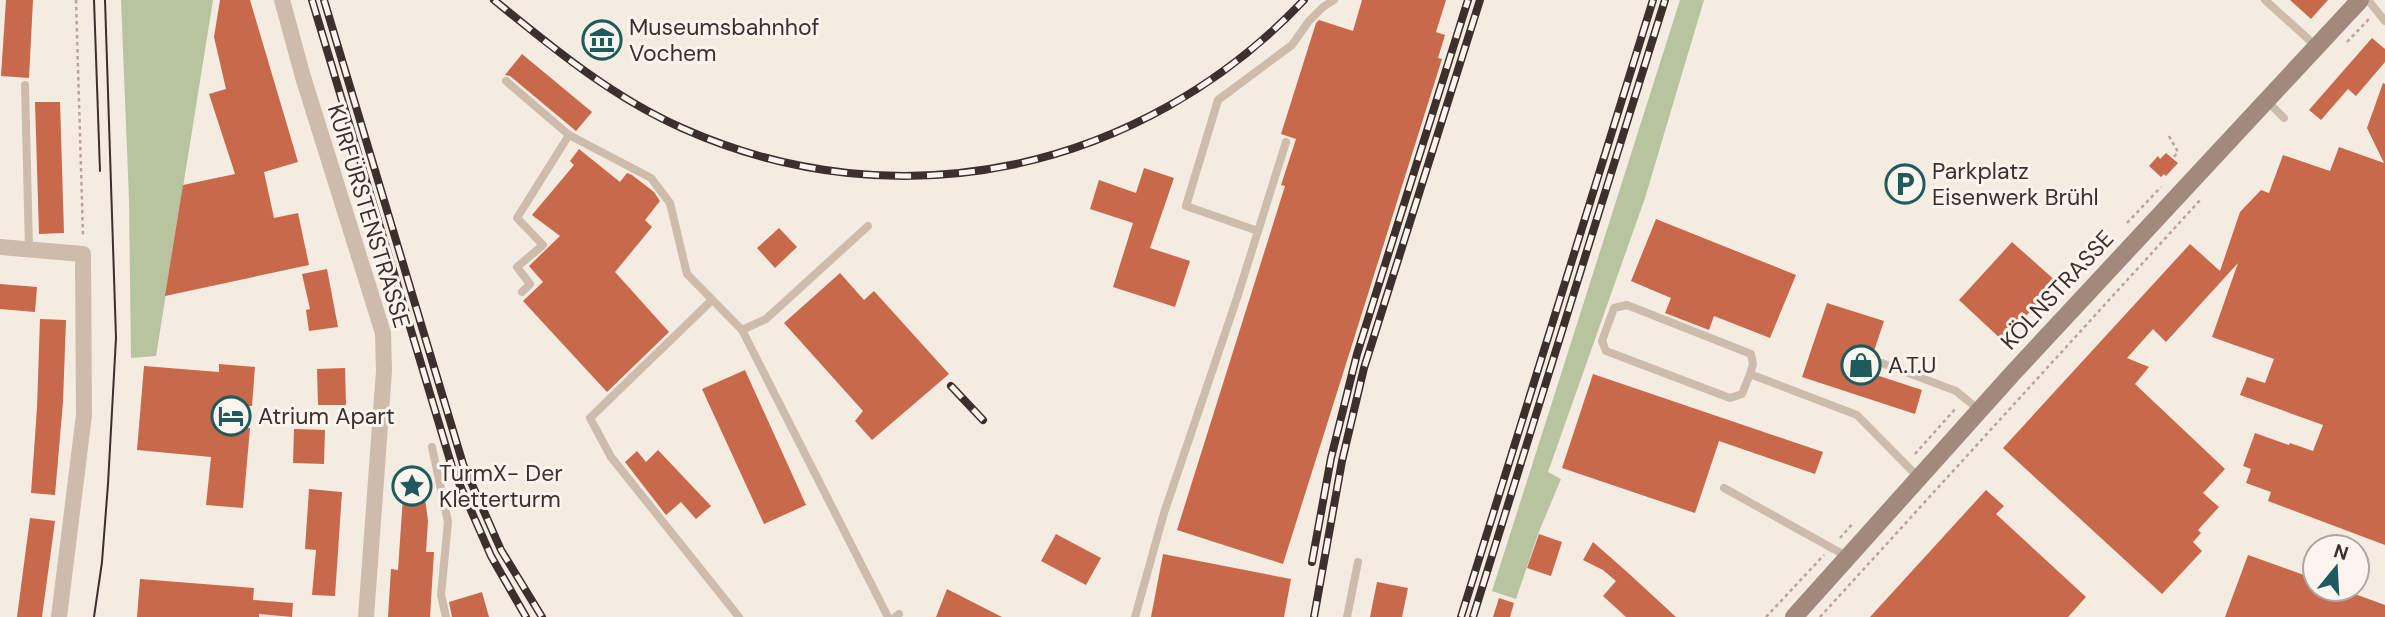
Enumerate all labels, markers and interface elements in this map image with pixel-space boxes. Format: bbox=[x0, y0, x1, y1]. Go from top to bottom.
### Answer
place label: Museumsbahnhof Vochem bbox=[629, 12, 820, 68]
museum icon: Museumsbahnhof Vochem bbox=[581, 19, 623, 61]
street label: KURFÜRSTENSTRASSE bbox=[321, 100, 417, 332]
place label: Parkplatz Eisenwerk Brühl bbox=[1932, 156, 2099, 212]
parking icon: Parkplatz Eisenwerk Brühl bbox=[1884, 163, 1926, 205]
street label: KÖLNSTRASSE bbox=[1994, 224, 2120, 356]
shop icon: A.T.U bbox=[1840, 344, 1882, 386]
place label: A.T.U bbox=[1888, 350, 1936, 380]
hotel icon: Atrium Apart bbox=[210, 395, 252, 437]
place label: Atrium Apart bbox=[258, 401, 395, 431]
place label: TurmX- Der Kletterturm bbox=[439, 458, 563, 514]
place icon: TurmX- Der Kletterturm bbox=[391, 465, 433, 507]
north arrow bbox=[2301, 533, 2371, 603]
text: N bbox=[2331, 538, 2352, 566]

